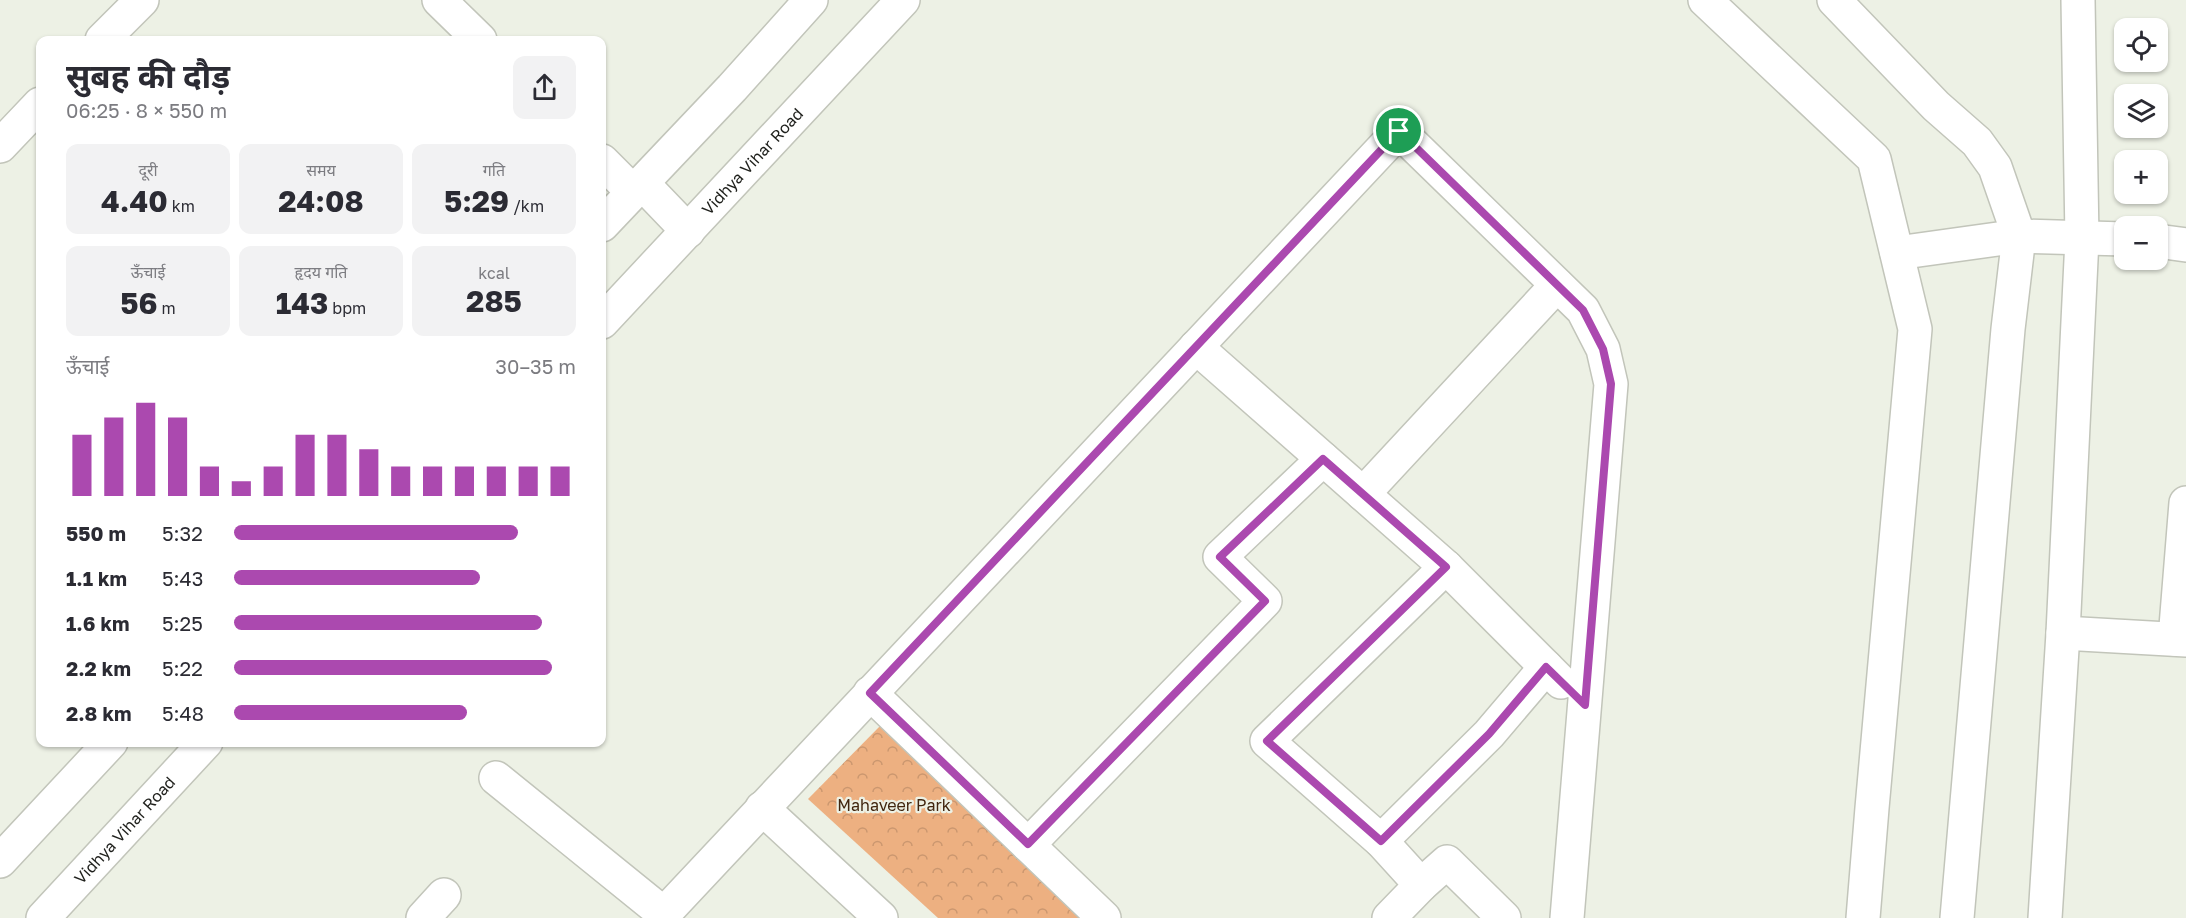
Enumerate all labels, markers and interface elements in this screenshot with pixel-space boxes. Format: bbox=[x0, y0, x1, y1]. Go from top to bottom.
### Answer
map controls bbox=[2114, 18, 2168, 270]
button: locate bbox=[2114, 18, 2168, 72]
text: सुबह की दौड़ bbox=[66, 56, 230, 95]
button: share bbox=[513, 56, 576, 119]
button: layers bbox=[2114, 84, 2168, 138]
text: 06:25 · 8 × 550 m bbox=[66, 98, 227, 122]
street label: Vidhya Vihar Road bbox=[697, 104, 807, 219]
pin bbox=[1373, 105, 1424, 156]
icon: arrive bbox=[1382, 114, 1415, 147]
button: + bbox=[2114, 150, 2168, 204]
text: दूरी bbox=[138, 160, 158, 180]
text: समय bbox=[306, 160, 336, 180]
text: गति bbox=[483, 160, 505, 180]
text: 4.40 bbox=[101, 183, 168, 219]
text: 24:08 bbox=[278, 183, 364, 219]
text: 5:29 bbox=[444, 183, 509, 219]
text: km bbox=[168, 196, 195, 216]
text: /km bbox=[509, 196, 544, 216]
button: − bbox=[2114, 216, 2168, 270]
text: ऊँचाई bbox=[131, 262, 165, 282]
text: हृदय गति bbox=[295, 262, 347, 282]
text: kcal bbox=[478, 263, 510, 283]
text: 285 bbox=[466, 283, 522, 319]
text: 56 bbox=[120, 285, 158, 321]
text: 143 bbox=[276, 285, 328, 321]
text: m bbox=[158, 298, 176, 318]
text: bpm bbox=[328, 298, 366, 318]
text: ऊँचाई bbox=[66, 354, 109, 378]
text: 30–35 m bbox=[495, 354, 576, 378]
text: 550 m bbox=[66, 521, 126, 545]
text: 5:32 bbox=[162, 521, 203, 545]
text: 1.1 km bbox=[66, 566, 127, 590]
text: 5:43 bbox=[162, 566, 204, 590]
text: 1.6 km bbox=[66, 611, 130, 635]
text: 5:25 bbox=[162, 611, 203, 635]
text: 2.2 km bbox=[66, 656, 131, 680]
text: 5:22 bbox=[162, 656, 203, 680]
text: 2.8 km bbox=[66, 701, 132, 725]
text: 5:48 bbox=[162, 701, 204, 725]
street label: Vidhya Vihar Road bbox=[70, 772, 179, 888]
park label: Mahaveer Park bbox=[837, 795, 951, 815]

